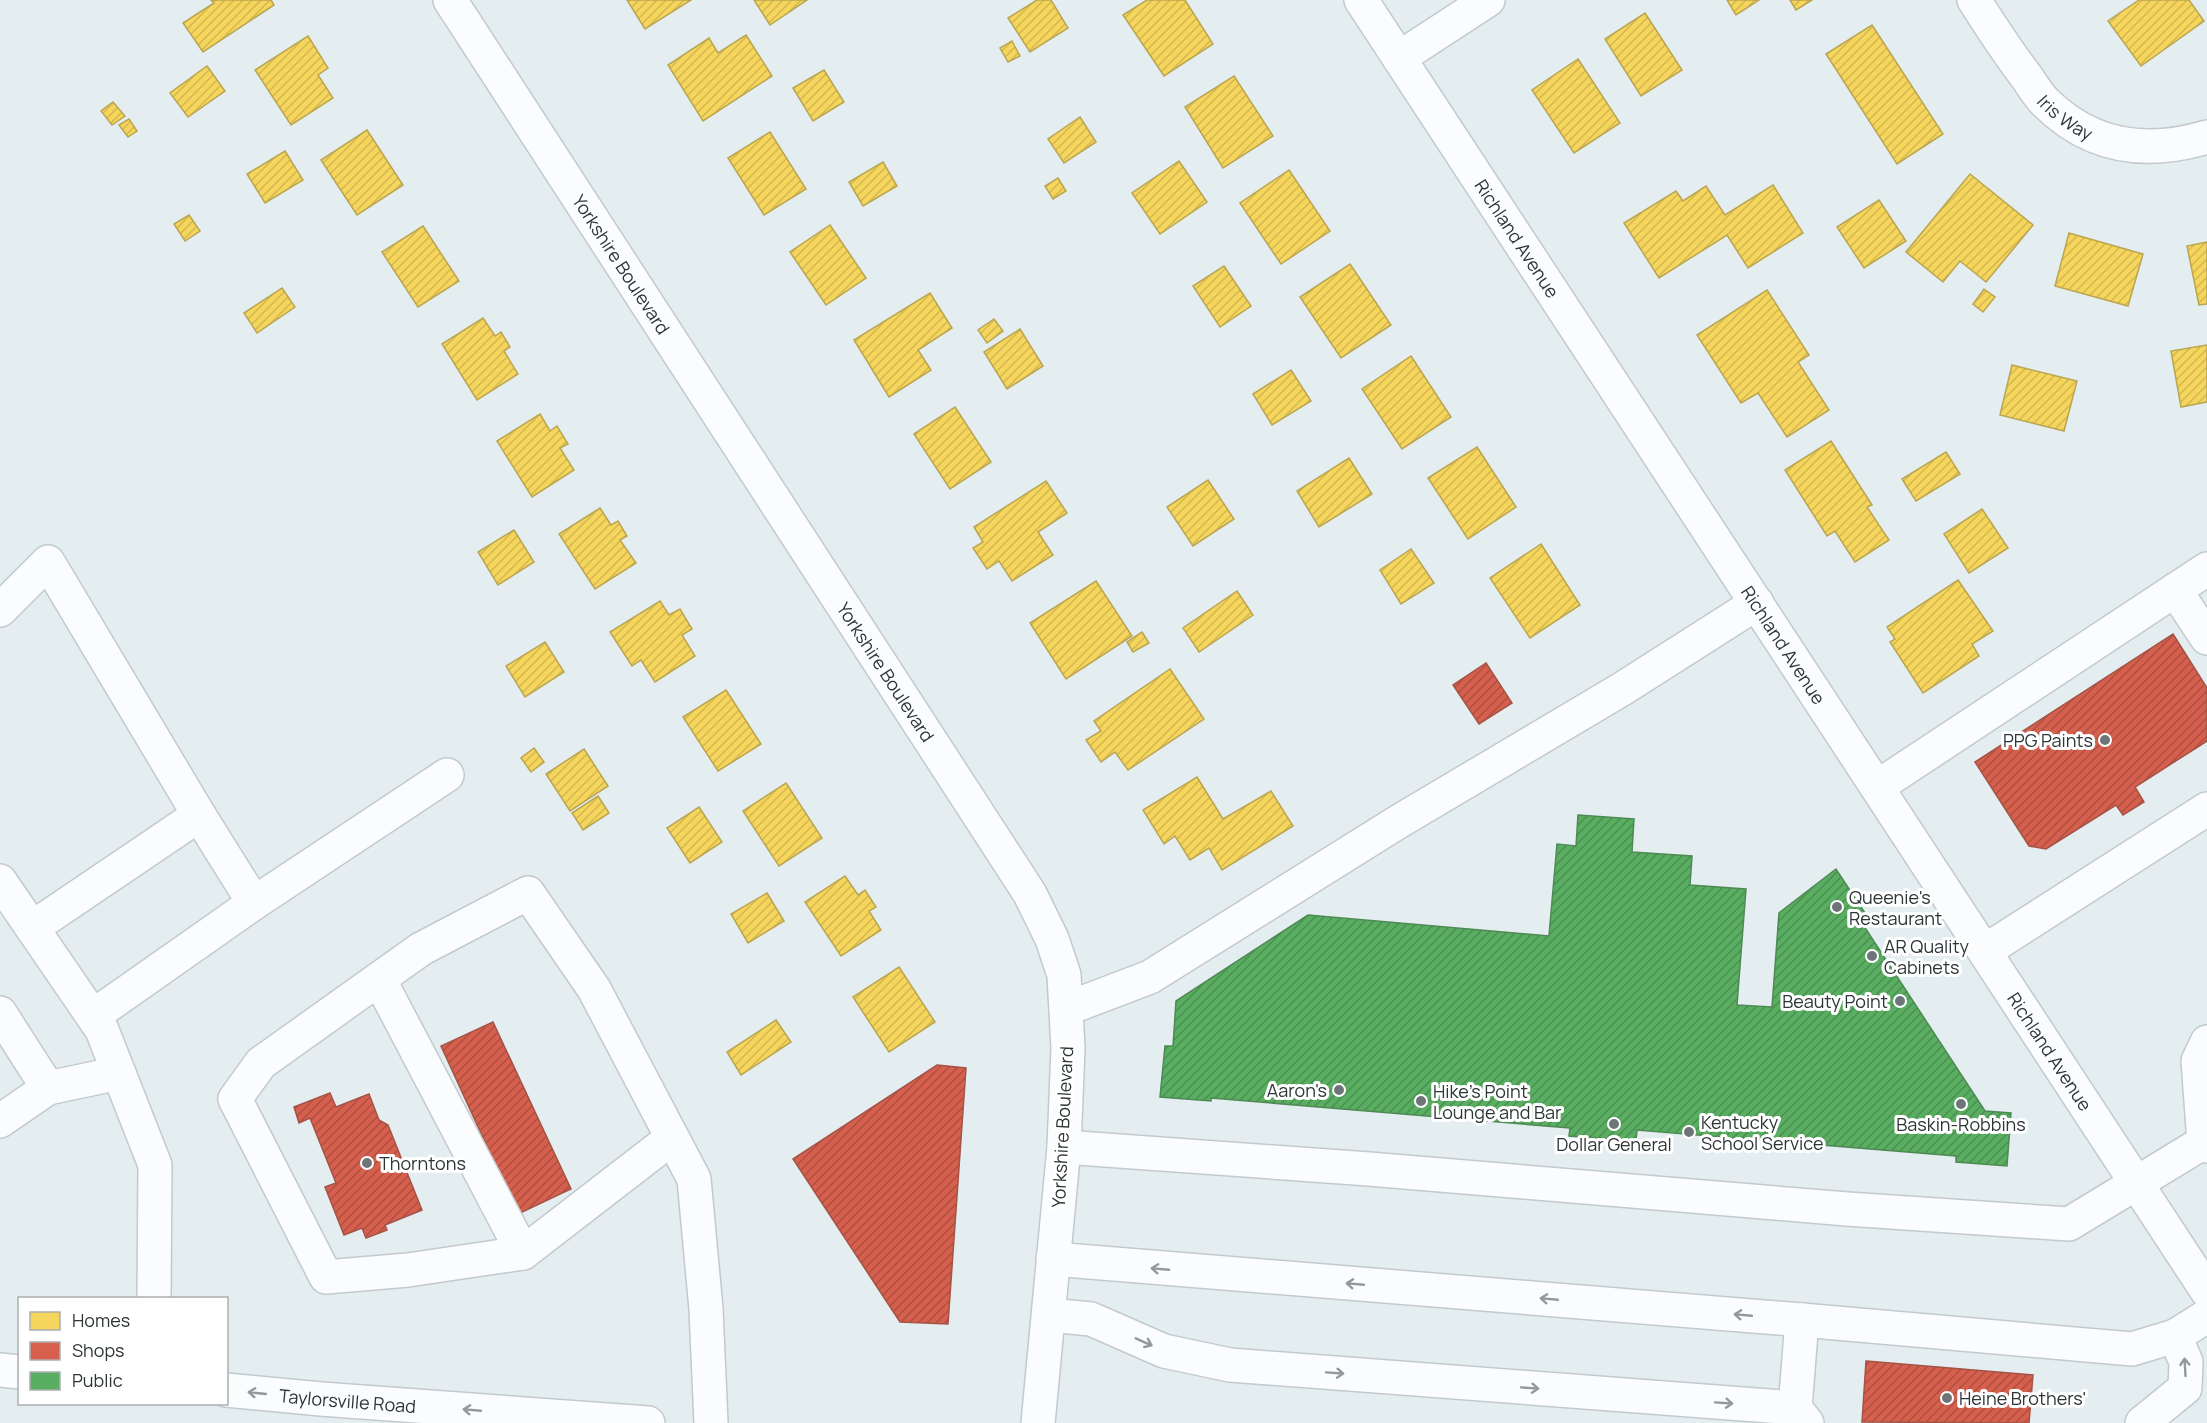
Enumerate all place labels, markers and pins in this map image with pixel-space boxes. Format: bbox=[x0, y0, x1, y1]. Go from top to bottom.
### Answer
place label: PPG Paints bbox=[2003, 728, 2093, 752]
marker: PPG Paints bbox=[2098, 733, 2112, 747]
place label: Queenie's Restaurant bbox=[1849, 885, 1942, 930]
marker: Queenie's Restaurant bbox=[1830, 900, 1844, 914]
place label: AR Quality Cabinets bbox=[1884, 934, 1969, 979]
marker: AR Quality Cabinets bbox=[1865, 949, 1879, 963]
place label: Beauty Point bbox=[1782, 989, 1888, 1013]
marker: Beauty Point bbox=[1893, 994, 1907, 1008]
place label: Aaron's bbox=[1267, 1078, 1327, 1102]
place label: Hike's Point Lounge and Bar bbox=[1433, 1079, 1562, 1124]
marker: Aaron's bbox=[1332, 1083, 1346, 1097]
marker: Hike's Point Lounge and Bar bbox=[1414, 1094, 1428, 1108]
marker: Baskin-Robbins bbox=[1954, 1097, 1968, 1111]
place label: Kentucky School Service bbox=[1701, 1110, 1824, 1155]
place label: Baskin-Robbins bbox=[1896, 1112, 2026, 1136]
marker: Dollar General bbox=[1607, 1117, 1621, 1131]
marker: Kentucky School Service bbox=[1682, 1125, 1696, 1139]
place label: Dollar General bbox=[1556, 1132, 1672, 1156]
place label: Thorntons bbox=[379, 1151, 466, 1175]
marker: Thorntons bbox=[360, 1156, 374, 1170]
place label: Heine Brothers' bbox=[1959, 1386, 2086, 1410]
marker: Heine Brothers' bbox=[1940, 1391, 1954, 1405]

